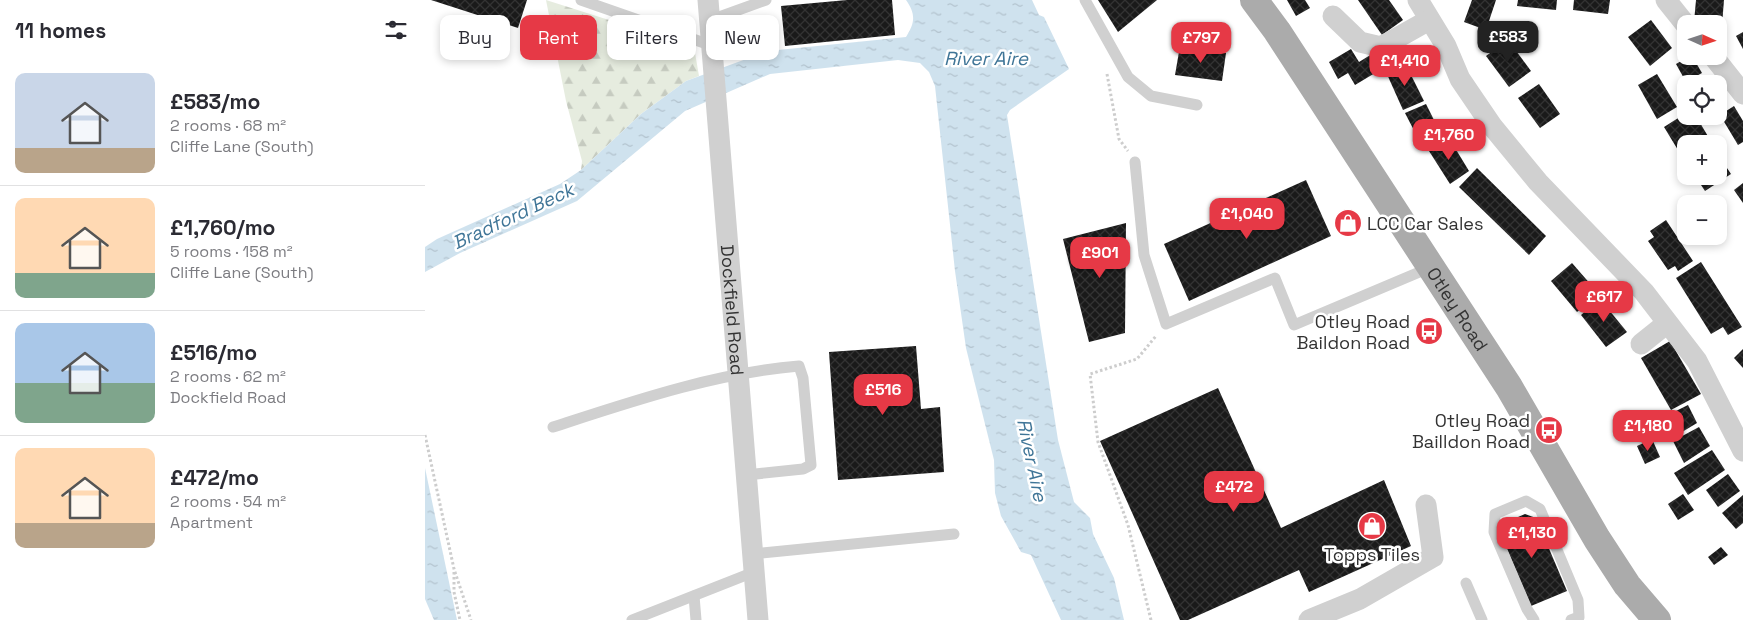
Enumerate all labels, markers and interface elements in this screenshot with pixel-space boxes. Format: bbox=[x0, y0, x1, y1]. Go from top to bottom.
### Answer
chip: Buy bbox=[440, 15, 510, 60]
chip: Rent bbox=[520, 15, 597, 60]
chip: Filters bbox=[607, 15, 696, 60]
chip: New bbox=[706, 15, 779, 60]
north arrow bbox=[1677, 15, 1727, 65]
map controls bbox=[1677, 15, 1727, 245]
icon: filters bbox=[382, 16, 410, 44]
text: 11 homes bbox=[15, 17, 106, 44]
pin: £583 bbox=[1478, 20, 1538, 63]
pin: £797 bbox=[1171, 22, 1231, 64]
text: £583 bbox=[1488, 26, 1528, 47]
text: £797 bbox=[1182, 27, 1220, 48]
pin: £1,410 bbox=[1364, 44, 1446, 87]
water label: River Aire bbox=[944, 46, 1029, 71]
text: £1,410 bbox=[1380, 50, 1430, 71]
button: locate bbox=[1677, 75, 1727, 125]
text: £583/mo bbox=[170, 88, 260, 115]
icon: home bbox=[55, 93, 115, 153]
text: 2 rooms · 68 m² bbox=[170, 115, 286, 136]
pin: £1,760 bbox=[1408, 119, 1490, 161]
text: £1,760 bbox=[1424, 124, 1474, 145]
button: + bbox=[1677, 135, 1727, 185]
text: Cliffe Lane (South) bbox=[170, 136, 313, 157]
water label: Bradford Beck bbox=[448, 176, 580, 255]
button: − bbox=[1677, 195, 1727, 245]
pin: £1,040 bbox=[1206, 198, 1288, 240]
text: £1,040 bbox=[1221, 203, 1273, 224]
shop icon: LCC Car Sales bbox=[1333, 208, 1363, 238]
place label: LCC Car Sales bbox=[1367, 212, 1483, 235]
text: £1,760/mo bbox=[170, 214, 275, 241]
icon: home bbox=[55, 218, 115, 278]
pin: £901 bbox=[1070, 236, 1130, 279]
text: 5 rooms · 158 m² bbox=[170, 241, 293, 262]
text: £901 bbox=[1081, 242, 1119, 263]
street label: Dockfield Road bbox=[716, 244, 750, 376]
text: Cliffe Lane (South) bbox=[170, 262, 313, 283]
street label: Otley Road bbox=[1422, 262, 1494, 355]
pin: £617 bbox=[1574, 280, 1634, 323]
text: £617 bbox=[1586, 286, 1622, 307]
place label: Otley Road Baildon Road bbox=[1296, 310, 1410, 354]
bus stop icon: Otley Road Baildon Road bbox=[1414, 316, 1444, 346]
text: £516/mo bbox=[170, 339, 257, 366]
icon: home bbox=[55, 343, 115, 403]
text: 2 rooms · 62 m² bbox=[170, 366, 286, 387]
pin: £516 bbox=[853, 374, 913, 416]
text: £516 bbox=[865, 379, 901, 400]
text: Dockfield Road bbox=[170, 387, 286, 408]
place label: Otley Road Bailldon Road bbox=[1412, 409, 1530, 453]
pin: £1,180 bbox=[1607, 410, 1689, 452]
bus stop icon: Otley Road Bailldon Road bbox=[1534, 415, 1564, 445]
text: £1,180 bbox=[1624, 415, 1672, 436]
water label: River Aire bbox=[1011, 416, 1053, 505]
text: £472/mo bbox=[170, 464, 259, 491]
icon: home bbox=[55, 468, 115, 528]
pin: £472 bbox=[1204, 470, 1264, 513]
text: £472 bbox=[1215, 476, 1253, 497]
text: 2 rooms · 54 m² bbox=[170, 491, 286, 512]
shop icon: Topps Tiles bbox=[1357, 511, 1387, 541]
text: Apartment bbox=[170, 512, 253, 533]
pin: £1,130 bbox=[1491, 516, 1573, 559]
text: £1,130 bbox=[1508, 522, 1556, 543]
place label: Topps Tiles bbox=[1324, 543, 1420, 566]

